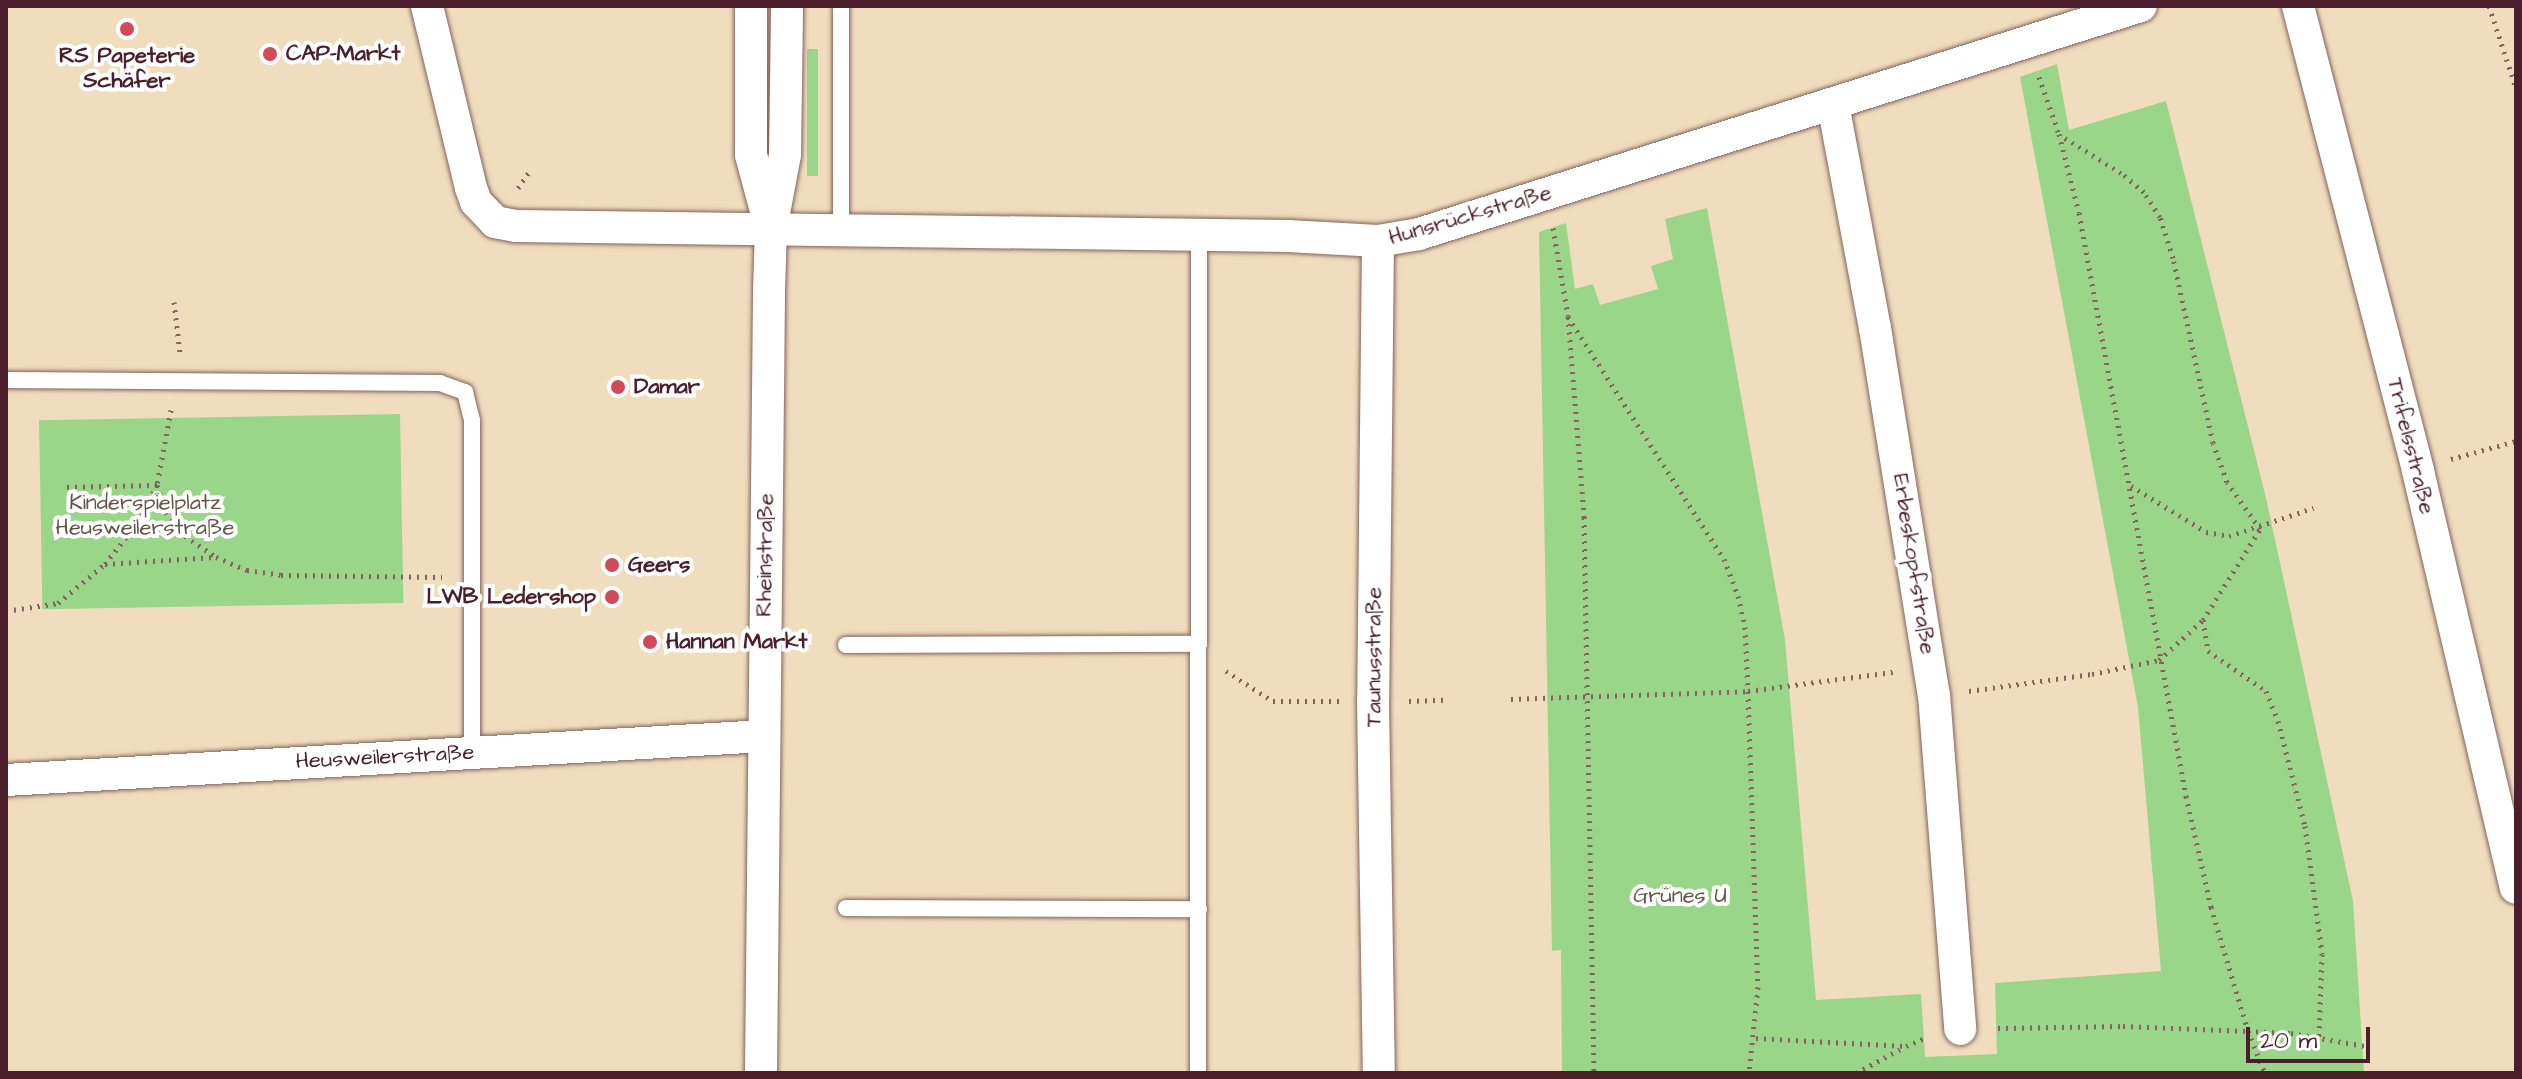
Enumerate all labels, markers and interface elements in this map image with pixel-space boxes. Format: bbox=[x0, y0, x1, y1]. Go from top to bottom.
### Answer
marker: RS Papeterie Schäfer bbox=[118, 20, 136, 38]
place label: CAP-Markt bbox=[286, 41, 400, 67]
place label: RS Papeterie Schäfer bbox=[59, 42, 195, 94]
marker: CAP-Markt bbox=[261, 45, 279, 63]
street label: Hunsrückstraße bbox=[1386, 179, 1554, 251]
place label: Damar bbox=[634, 374, 700, 400]
street label: Trifelsstraße bbox=[2381, 375, 2441, 517]
marker: Damar bbox=[609, 378, 627, 396]
street label: Erbeskopfstraße bbox=[1887, 472, 1941, 656]
park label: Kinderspielplatz Heusweilerstraße bbox=[56, 489, 234, 540]
street label: Rheinstraße bbox=[751, 493, 779, 617]
place label: Geers bbox=[628, 552, 690, 578]
marker: Geers bbox=[603, 556, 621, 574]
place label: LWB Ledershop bbox=[427, 584, 596, 610]
street label: Taunusstraße bbox=[1361, 587, 1387, 727]
marker: LWB Ledershop bbox=[603, 588, 621, 606]
place label: Hannan Markt bbox=[666, 629, 807, 655]
marker: Hannan Markt bbox=[641, 633, 659, 651]
street label: Heusweilerstraße bbox=[295, 739, 475, 775]
park label: Grünes U bbox=[1633, 883, 1727, 909]
scale bar bbox=[2250, 1011, 2374, 1061]
text: 20 m bbox=[2260, 1024, 2317, 1058]

